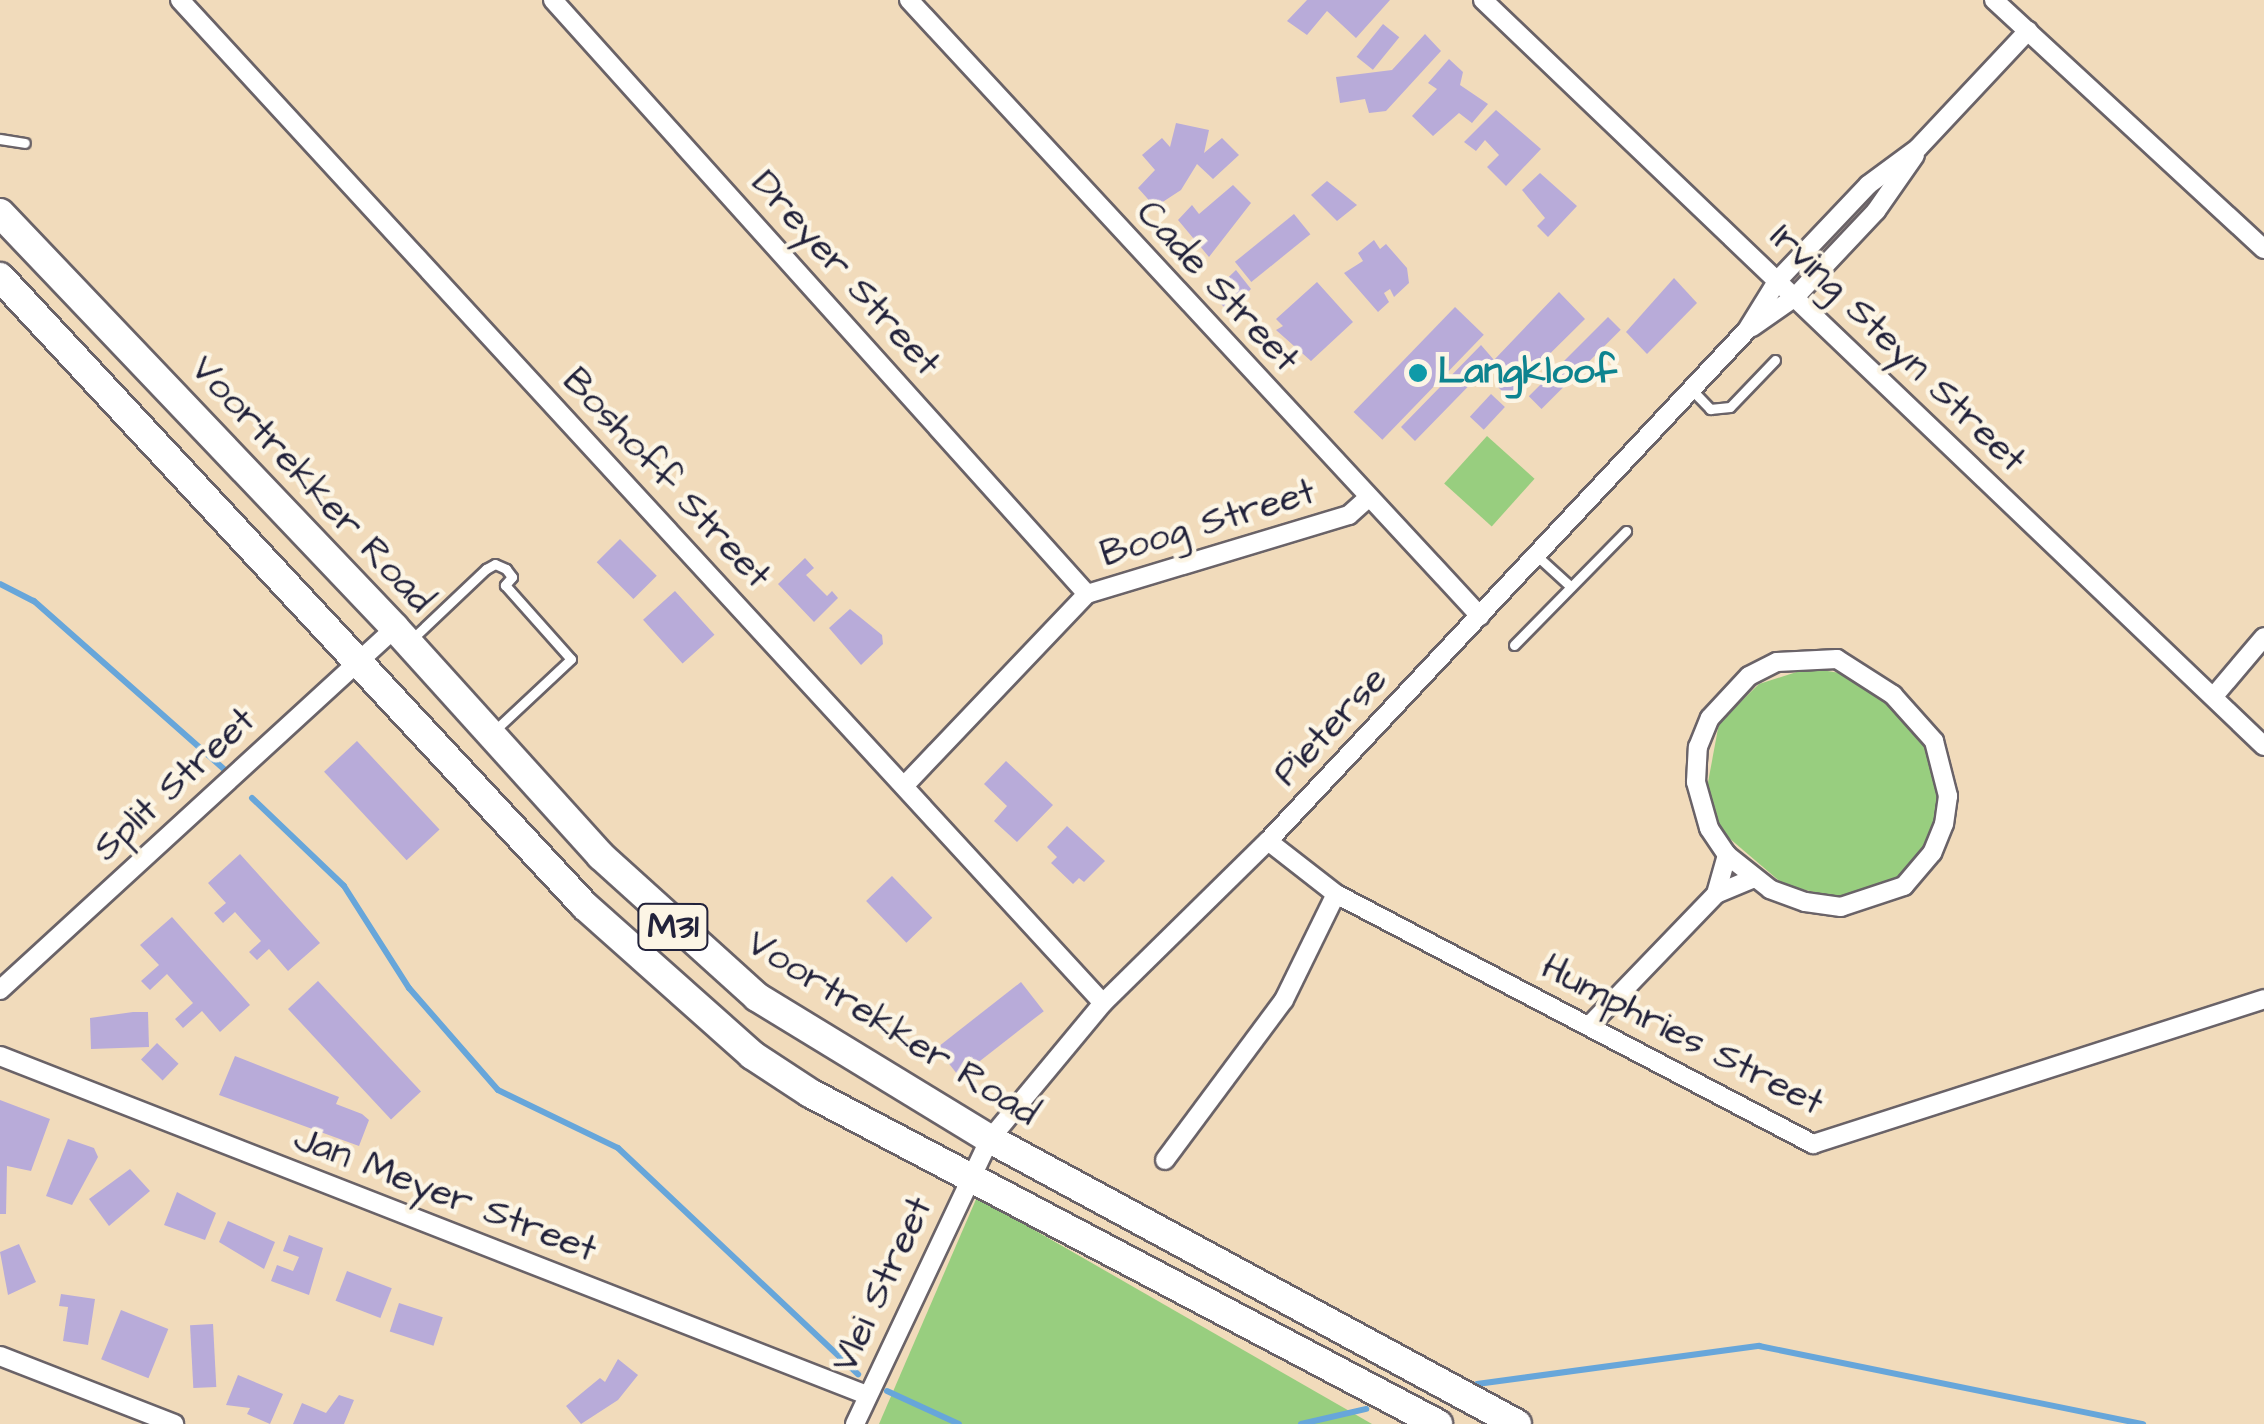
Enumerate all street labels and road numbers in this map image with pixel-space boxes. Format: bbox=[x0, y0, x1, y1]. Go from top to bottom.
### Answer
street label: Dreyer Street bbox=[741, 162, 949, 386]
street label: Cade Street bbox=[1126, 191, 1308, 383]
street label: Irving Steyn Street bbox=[1759, 215, 2035, 483]
street label: Voortrekker Road bbox=[180, 347, 442, 623]
street label: Boshoff Street bbox=[552, 359, 780, 599]
street label: Boog Street bbox=[1095, 470, 1321, 578]
street label: Pieterse bbox=[1264, 658, 1398, 796]
street label: Split Street bbox=[84, 698, 266, 872]
road number: M31 bbox=[636, 897, 710, 957]
street label: Voortrekker Road bbox=[738, 921, 1046, 1137]
street label: Humphries Street bbox=[1533, 945, 1831, 1127]
street label: Jan Meyer Street bbox=[287, 1116, 603, 1274]
street label: Vlei Street bbox=[822, 1190, 944, 1380]

